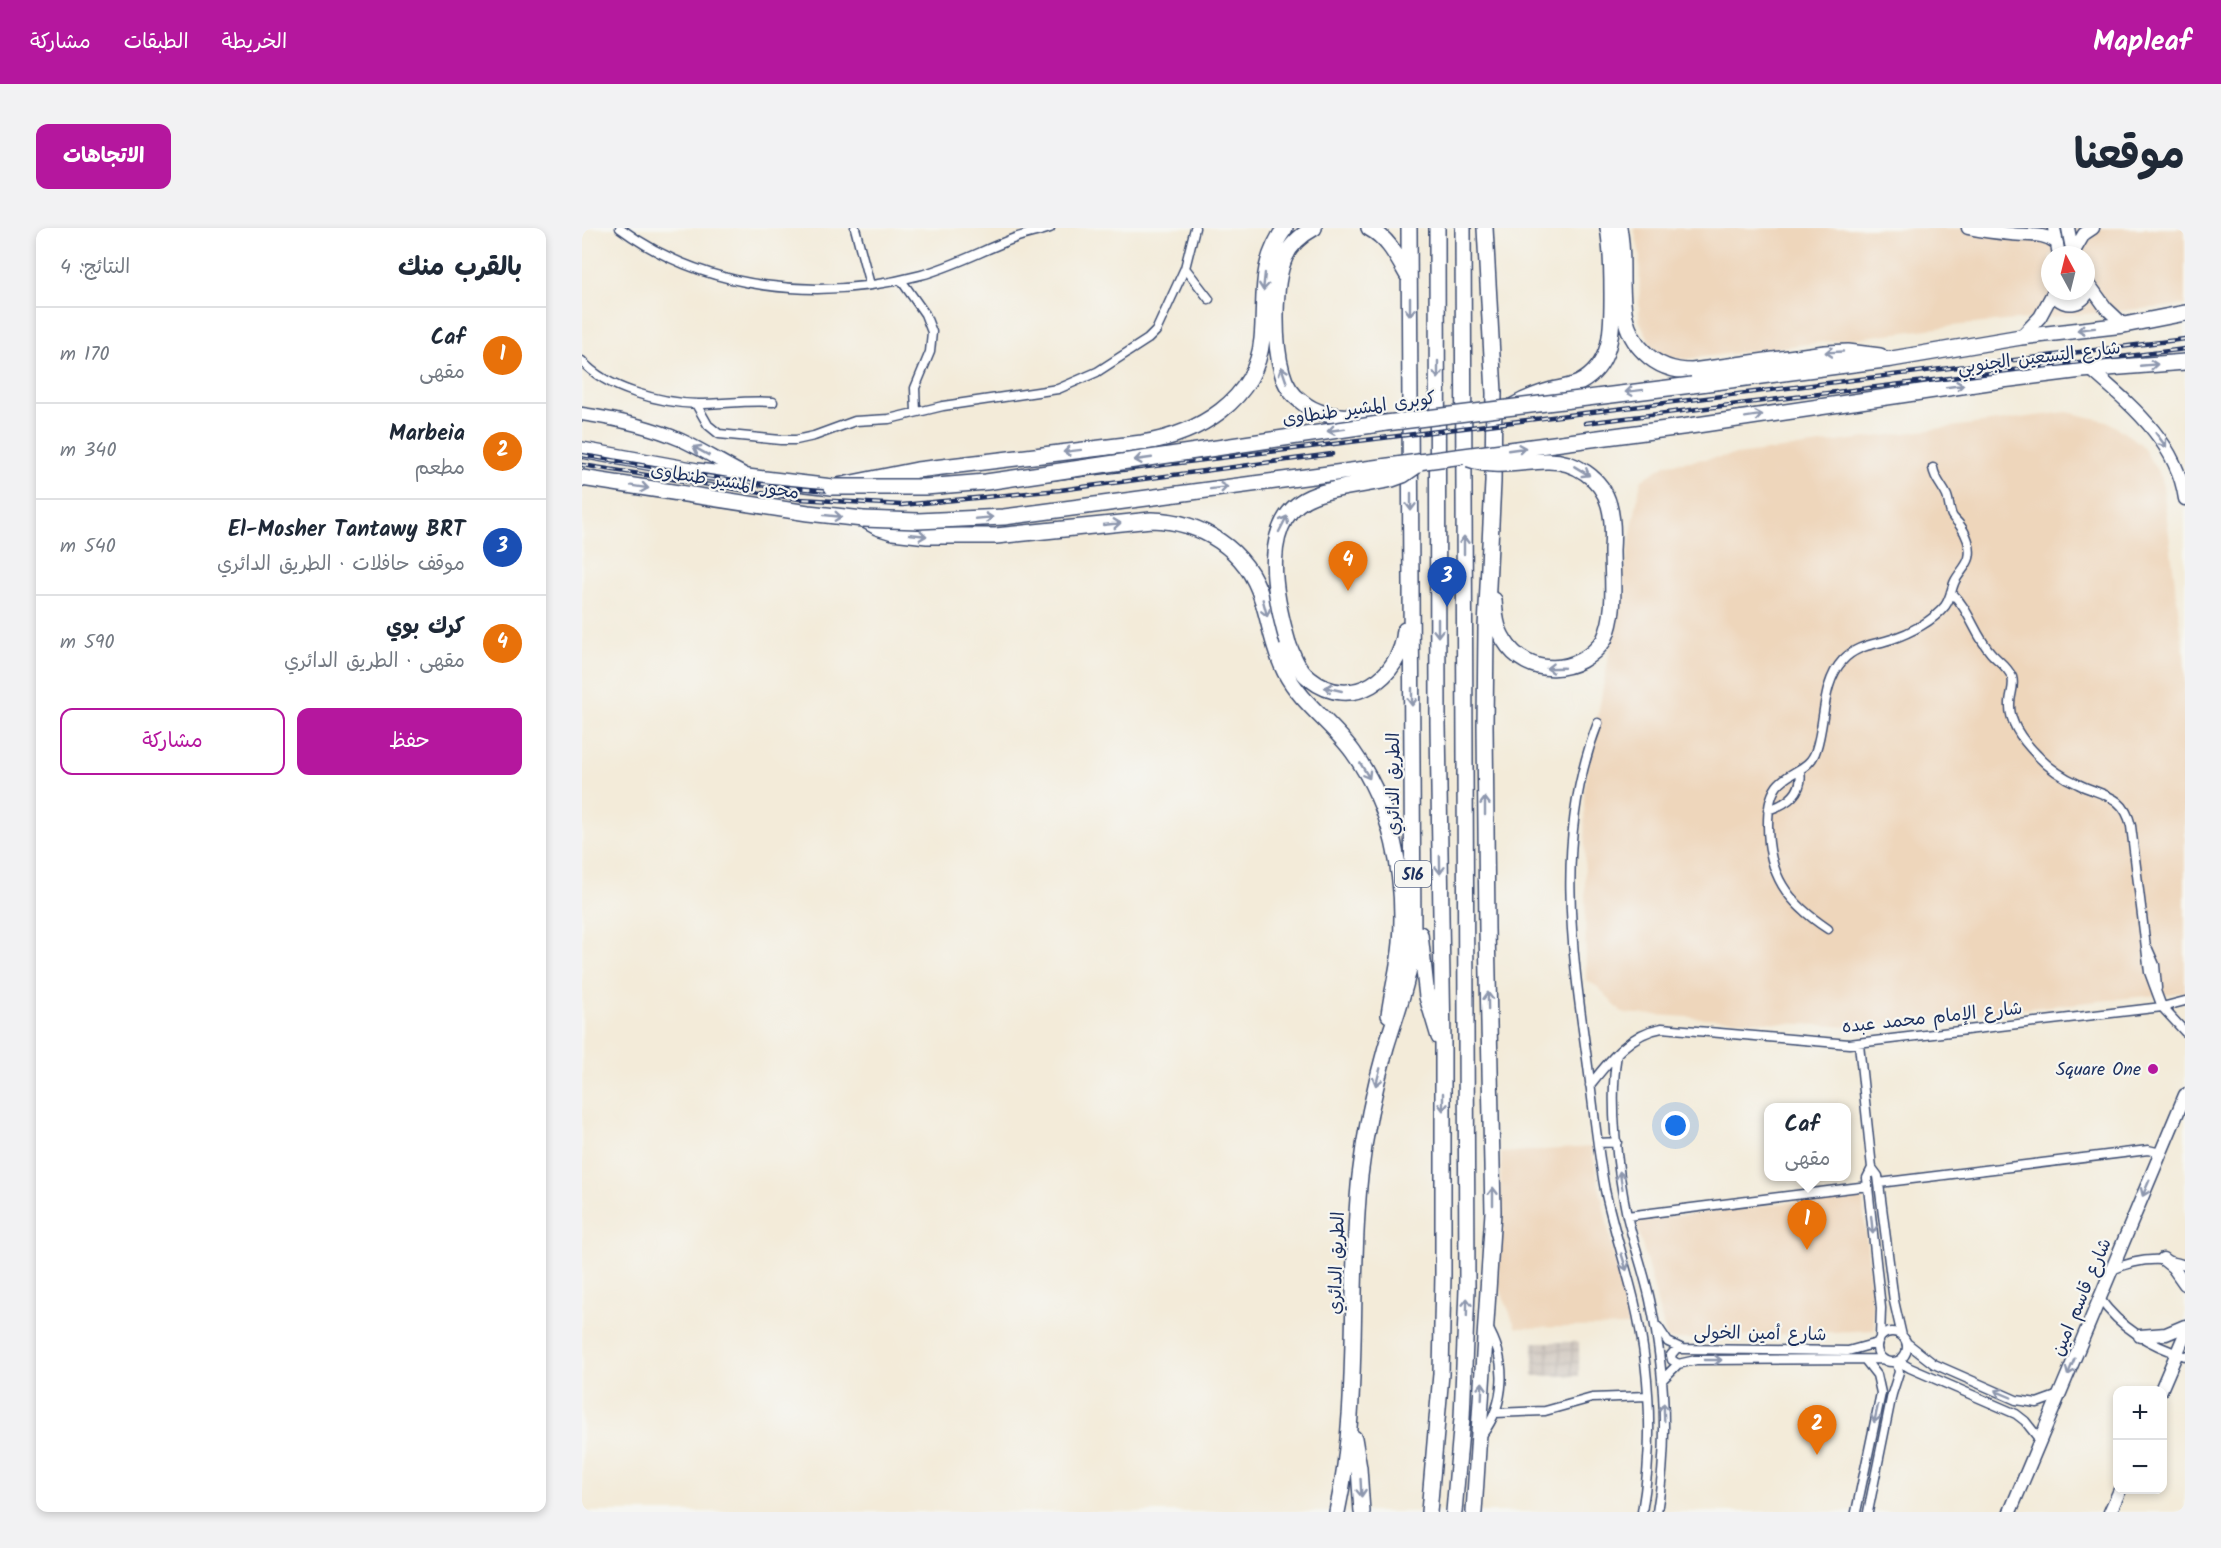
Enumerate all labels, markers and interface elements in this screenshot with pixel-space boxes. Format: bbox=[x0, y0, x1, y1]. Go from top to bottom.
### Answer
text: Mapleaf bbox=[2093, 20, 2191, 65]
text: مشاركة bbox=[30, 26, 91, 59]
text: الطبقات bbox=[124, 26, 189, 59]
text: الخريطة bbox=[222, 26, 287, 59]
text: موقعنا bbox=[2074, 123, 2185, 190]
button: الاتجاهات bbox=[36, 124, 171, 189]
north arrow bbox=[2041, 246, 2095, 300]
text: بالقرب منك bbox=[398, 247, 522, 289]
text: النتائج: 4 bbox=[60, 252, 130, 284]
one-way arrow bbox=[1258, 271, 1269, 291]
one-way arrow bbox=[1404, 297, 1415, 317]
text: Caf bbox=[431, 321, 465, 356]
one-way arrow bbox=[2076, 324, 2096, 335]
street label: شارع التسعين الجنوبي bbox=[1956, 334, 2122, 383]
text: 170 m bbox=[60, 339, 109, 371]
text: 1 bbox=[499, 339, 506, 371]
one-way arrow bbox=[1825, 347, 1844, 358]
text: مقهى bbox=[419, 357, 465, 389]
one-way arrow bbox=[2138, 359, 2158, 370]
one-way arrow bbox=[1432, 360, 1444, 380]
one-way arrow bbox=[1278, 366, 1289, 385]
one-way arrow bbox=[1945, 381, 1964, 392]
street label: كوبرى المشير طنطاوى bbox=[1281, 384, 1438, 435]
one-way arrow bbox=[1624, 386, 1644, 397]
one-way arrow bbox=[1744, 411, 1764, 422]
text: Marbeia bbox=[389, 417, 465, 452]
one-way arrow bbox=[1327, 425, 1347, 436]
one-way arrow bbox=[2154, 432, 2167, 448]
text: 340 m bbox=[60, 435, 116, 467]
text: 2 bbox=[497, 435, 508, 467]
one-way arrow bbox=[1506, 444, 1526, 455]
one-way arrow bbox=[693, 445, 711, 456]
one-way arrow bbox=[1062, 446, 1082, 457]
text: مطعم bbox=[414, 453, 465, 485]
one-way arrow bbox=[1134, 453, 1154, 464]
street label: محور المشير طنطاوى bbox=[648, 456, 801, 509]
one-way arrow bbox=[1573, 465, 1590, 477]
one-way arrow bbox=[629, 482, 649, 493]
one-way arrow bbox=[1209, 483, 1229, 494]
one-way arrow bbox=[1405, 492, 1417, 512]
one-way arrow bbox=[822, 511, 842, 522]
one-way arrow bbox=[974, 512, 994, 523]
text: El-Mosher Tantawy BRT bbox=[228, 513, 465, 548]
one-way arrow bbox=[1277, 516, 1289, 533]
one-way arrow bbox=[1102, 518, 1122, 529]
one-way arrow bbox=[908, 530, 927, 541]
text: 540 m bbox=[60, 531, 116, 563]
text: 3 bbox=[497, 531, 508, 563]
one-way arrow bbox=[1458, 536, 1470, 556]
pin: 4 bbox=[1328, 542, 1368, 591]
text: موقف حافلات · الطريق الدائري bbox=[217, 549, 465, 581]
pin: 3 bbox=[1428, 558, 1466, 607]
one-way arrow bbox=[1259, 598, 1271, 617]
text: كرك بوي bbox=[386, 610, 465, 645]
one-way arrow bbox=[1432, 618, 1444, 638]
text: 590 m bbox=[60, 627, 114, 659]
text: 4 bbox=[497, 627, 508, 659]
text: مقهى · الطريق الدائري bbox=[284, 646, 465, 678]
one-way arrow bbox=[1546, 662, 1566, 673]
one-way arrow bbox=[1324, 683, 1343, 694]
one-way arrow bbox=[1406, 687, 1418, 707]
button: مشاركة bbox=[60, 708, 285, 775]
button: حفظ bbox=[297, 708, 522, 775]
street label: الطريق الدائري bbox=[1380, 733, 1409, 835]
one-way arrow bbox=[1359, 762, 1371, 779]
one-way arrow bbox=[1479, 797, 1491, 817]
one-way arrow bbox=[1435, 855, 1446, 875]
road number: 516 bbox=[1395, 861, 1431, 887]
one-way arrow bbox=[1482, 992, 1494, 1012]
street label: شارع الإمام محمد عبده bbox=[1841, 995, 2024, 1042]
place label: Square One bbox=[2056, 1056, 2141, 1085]
marker: Square One bbox=[2146, 1062, 2160, 1076]
one-way arrow bbox=[1372, 1067, 1383, 1086]
one-way arrow bbox=[1437, 1092, 1449, 1112]
popup bbox=[1764, 1103, 1851, 1181]
text: Caf bbox=[1785, 1108, 1819, 1143]
your location bbox=[1661, 1111, 1690, 1140]
text: مقهى bbox=[1785, 1144, 1830, 1176]
one-way arrow bbox=[1616, 1170, 1627, 1190]
one-way arrow bbox=[2140, 1178, 2151, 1196]
one-way arrow bbox=[1487, 1187, 1498, 1207]
pin: 1 bbox=[1788, 1200, 1826, 1250]
street label: الطريق الدائري bbox=[1321, 1211, 1354, 1315]
one-way arrow bbox=[1867, 1214, 1878, 1234]
street label: شارع قاسم امين bbox=[2044, 1234, 2120, 1361]
one-way arrow bbox=[1619, 1252, 1630, 1271]
one-way arrow bbox=[1461, 1297, 1473, 1317]
street label: شارع أمين الخولى bbox=[1693, 1319, 1827, 1350]
one-way arrow bbox=[1703, 1354, 1723, 1366]
one-way arrow bbox=[2065, 1358, 2076, 1376]
one-way arrow bbox=[1476, 1381, 1488, 1401]
map controls bbox=[2113, 1386, 2167, 1494]
button: + bbox=[2113, 1386, 2167, 1440]
one-way arrow bbox=[1995, 1388, 2013, 1399]
one-way arrow bbox=[1658, 1402, 1670, 1422]
one-way arrow bbox=[1870, 1404, 1882, 1423]
pin: 2 bbox=[1798, 1406, 1836, 1455]
button: − bbox=[2113, 1440, 2167, 1494]
one-way arrow bbox=[1355, 1478, 1366, 1498]

